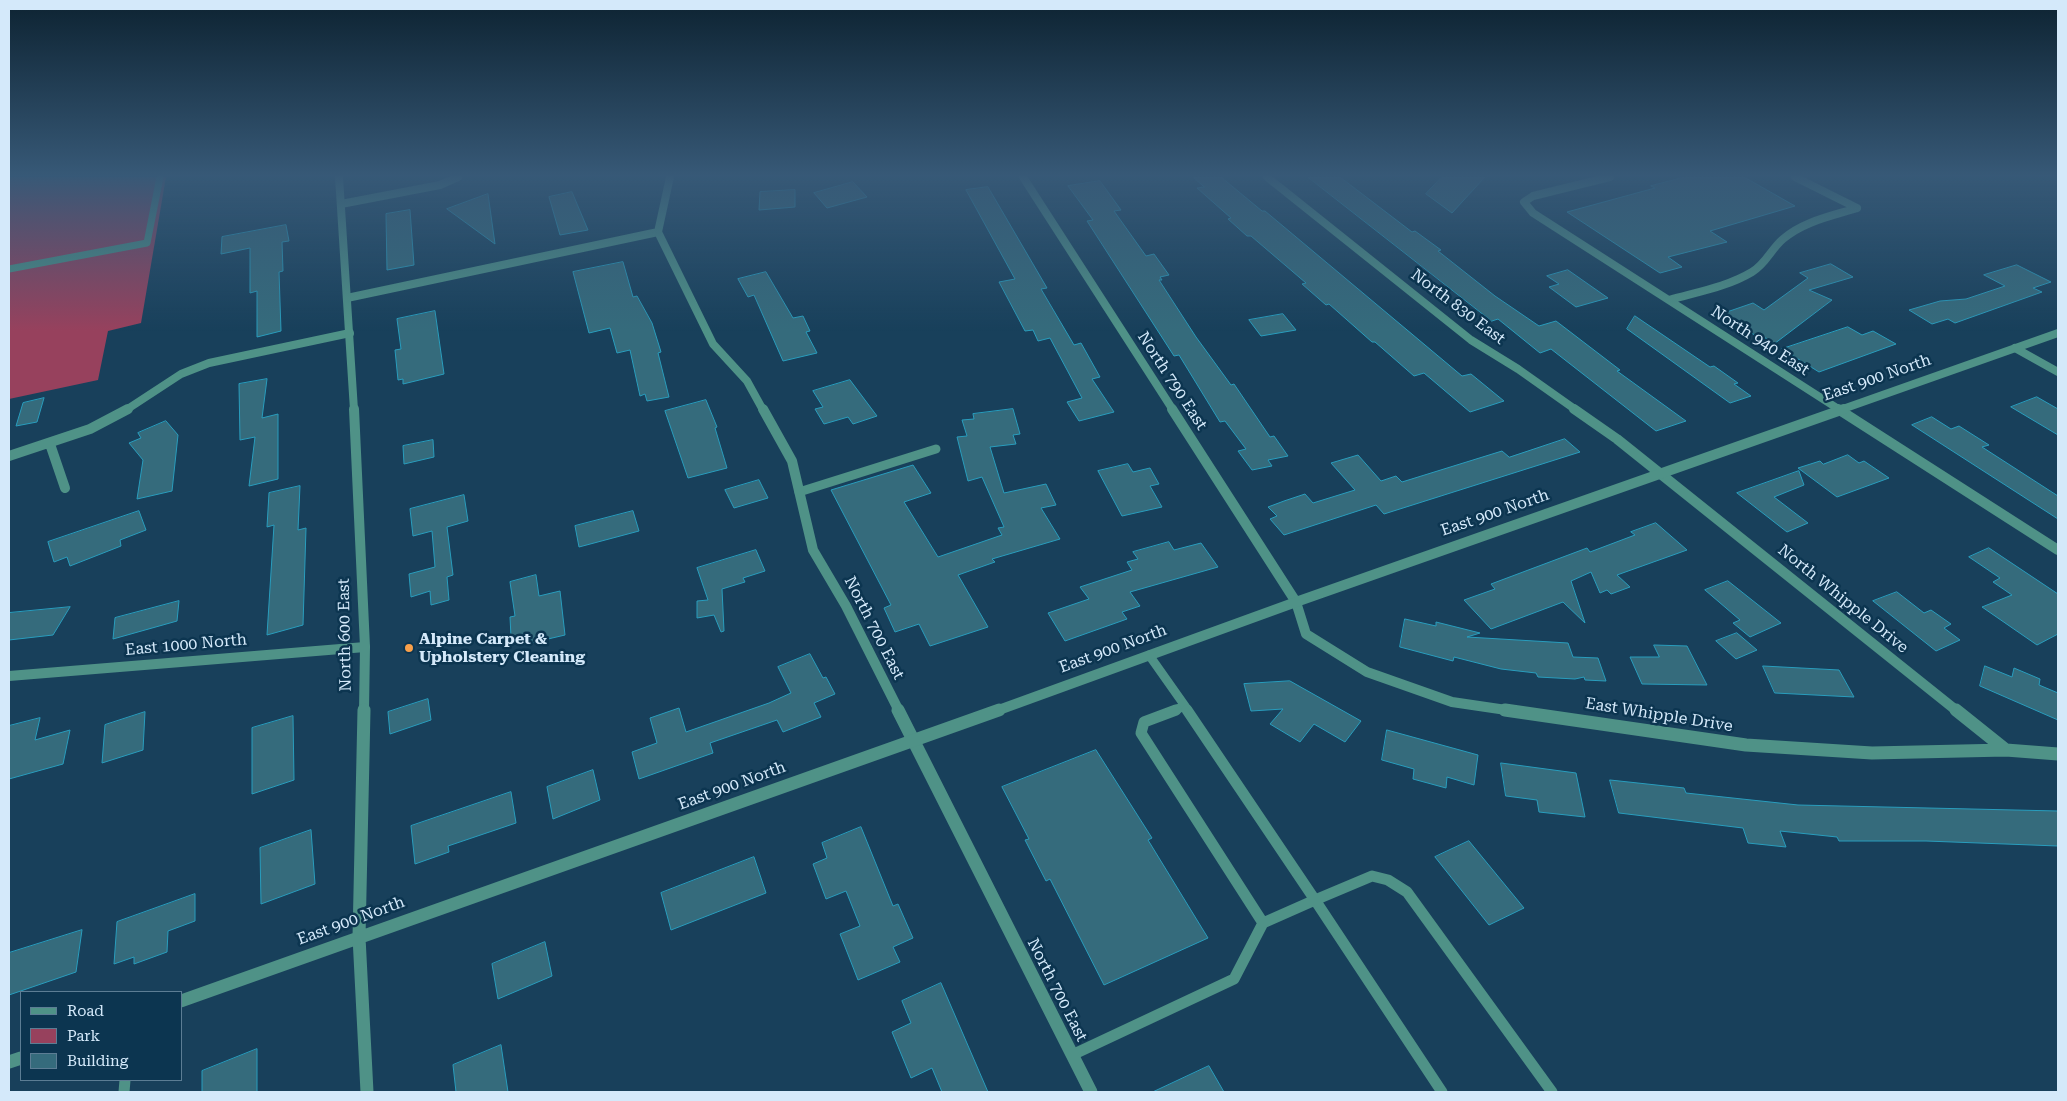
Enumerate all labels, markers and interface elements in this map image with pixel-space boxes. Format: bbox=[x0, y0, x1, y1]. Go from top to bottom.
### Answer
street label: North 830 East bbox=[1407, 265, 1509, 349]
street label: North 940 East bbox=[1707, 302, 1813, 380]
street label: North 790 East bbox=[1133, 328, 1211, 434]
street label: East 900 North bbox=[1820, 351, 1934, 405]
street label: East 900 North bbox=[1438, 486, 1552, 540]
street label: North Whipple Drive bbox=[1774, 541, 1912, 657]
street label: North 700 East bbox=[840, 573, 908, 683]
street label: North 600 East bbox=[334, 578, 356, 692]
street label: East 900 North bbox=[1057, 621, 1169, 677]
place label: Alpine Carpet & Upholstery Cleaning bbox=[419, 629, 585, 667]
street label: East 1000 North bbox=[124, 630, 248, 660]
marker: Alpine Carpet & Upholstery Cleaning bbox=[403, 642, 415, 654]
street label: East Whipple Drive bbox=[1584, 694, 1734, 736]
street label: East 900 North bbox=[676, 758, 788, 814]
street label: East 900 North bbox=[295, 893, 407, 949]
street label: North 700 East bbox=[1023, 935, 1091, 1045]
legend bbox=[20, 991, 182, 1081]
text: Road bbox=[67, 1002, 104, 1020]
text: Park bbox=[67, 1027, 100, 1045]
text: Building bbox=[67, 1052, 128, 1070]

